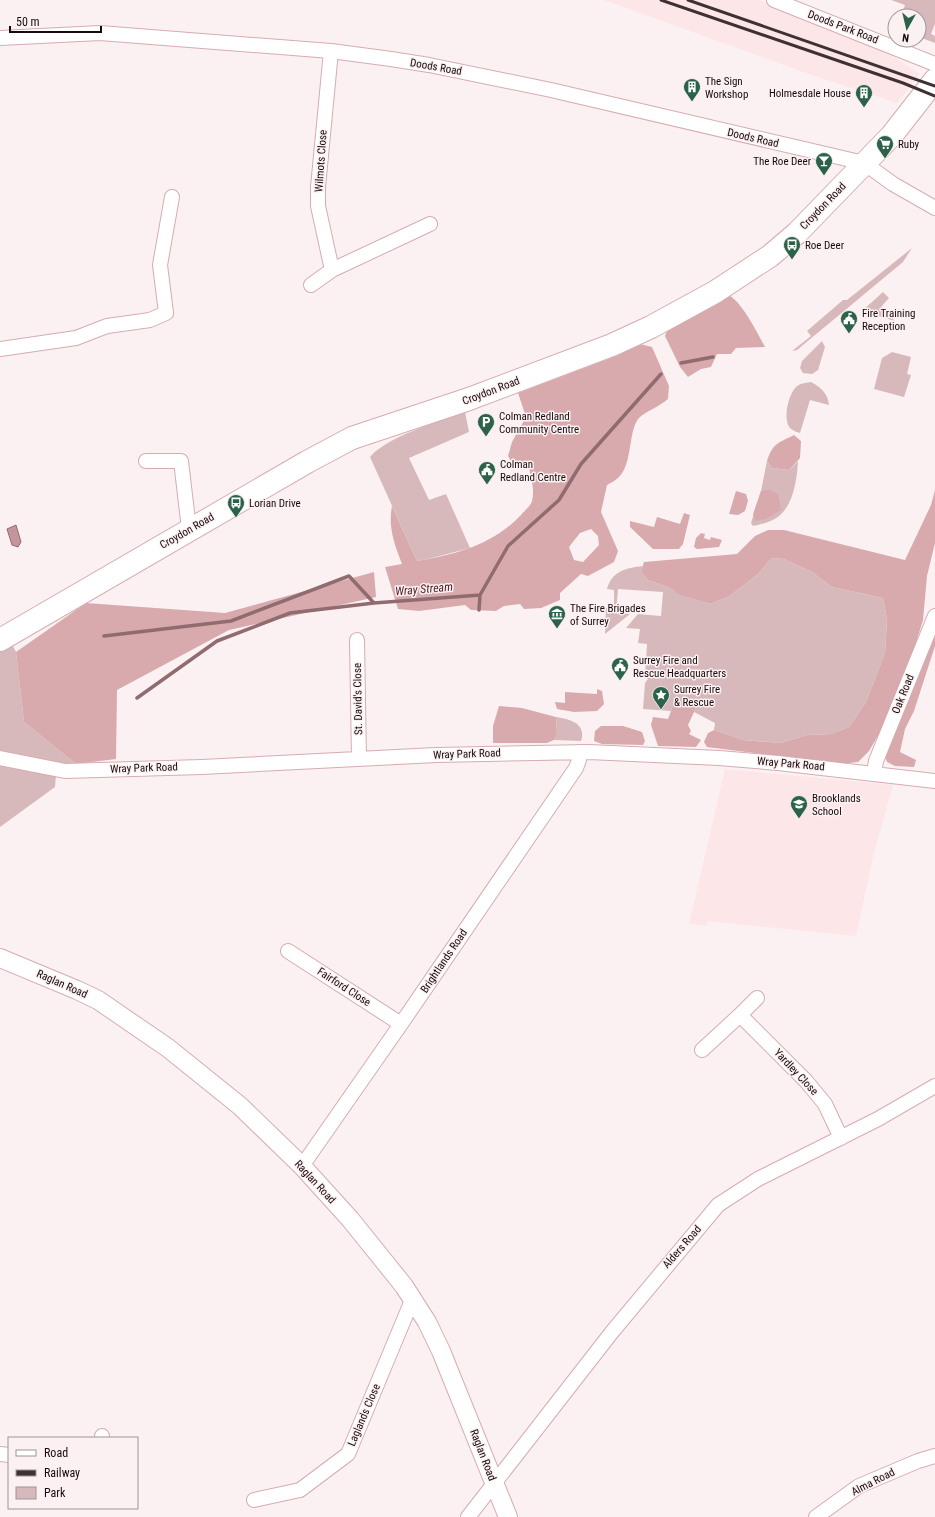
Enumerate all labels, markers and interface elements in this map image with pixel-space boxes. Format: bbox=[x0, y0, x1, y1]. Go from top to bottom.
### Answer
scale bar bbox=[10, 8, 101, 34]
street label: Doods Park Road bbox=[806, 8, 880, 46]
north arrow bbox=[887, 8, 927, 48]
text: 50 m bbox=[16, 15, 40, 29]
text: N bbox=[901, 30, 910, 44]
street label: Doods Road bbox=[409, 56, 463, 78]
place label: The Sign Workshop bbox=[705, 75, 748, 101]
building icon: The Sign Workshop bbox=[682, 77, 702, 102]
building icon: Holmesdale House bbox=[854, 83, 874, 108]
place label: Holmesdale House bbox=[769, 87, 851, 100]
street label: Doods Road bbox=[726, 126, 780, 150]
street label: Wilmots Close bbox=[312, 129, 330, 193]
supermarket icon: Ruby bbox=[875, 134, 895, 159]
place label: Ruby bbox=[898, 138, 920, 151]
bar icon: The Roe Deer bbox=[814, 151, 834, 176]
place label: The Roe Deer bbox=[753, 155, 812, 168]
street label: Croydon Road bbox=[797, 180, 849, 232]
bus stop icon: Roe Deer bbox=[782, 235, 802, 260]
place label: Roe Deer bbox=[805, 239, 845, 252]
place label: Fire Training Reception bbox=[862, 307, 915, 333]
public building icon: Fire Training Reception bbox=[839, 309, 859, 334]
street label: Croydon Road bbox=[460, 374, 522, 408]
place label: Colman Redland Community Centre bbox=[499, 410, 579, 436]
parking icon: Colman Redland Community Centre bbox=[476, 412, 496, 437]
place label: Colman Redland Centre bbox=[500, 458, 566, 484]
public building icon: Colman Redland Centre bbox=[477, 460, 497, 485]
bus stop icon: Lorian Drive bbox=[226, 493, 246, 518]
place label: Lorian Drive bbox=[249, 497, 301, 510]
street label: Croydon Road bbox=[158, 510, 216, 552]
water label: Wray Stream bbox=[395, 579, 454, 598]
place label: The Fire Brigades of Surrey bbox=[570, 602, 646, 628]
museum icon: The Fire Brigades of Surrey bbox=[547, 604, 567, 629]
place label: Surrey Fire and Rescue Headquarters bbox=[633, 654, 726, 680]
public building icon: Surrey Fire and Rescue Headquarters bbox=[610, 656, 630, 681]
street label: St. David's Close bbox=[351, 663, 365, 735]
street label: Oak Road bbox=[889, 672, 917, 716]
place label: Surrey Fire & Rescue bbox=[674, 683, 720, 709]
place icon: Surrey Fire & Rescue bbox=[651, 685, 671, 710]
street label: Wray Park Road bbox=[433, 746, 501, 762]
street label: Wray Park Road bbox=[757, 755, 825, 773]
street label: Wray Park Road bbox=[110, 760, 178, 776]
place label: Brooklands School bbox=[812, 792, 861, 818]
school or university icon: Brooklands School bbox=[789, 794, 809, 819]
street label: Brightlands Road bbox=[418, 927, 470, 995]
street label: Fairford Close bbox=[315, 965, 373, 1009]
street label: Raglan Road bbox=[35, 967, 89, 1001]
street label: Yardley Close bbox=[771, 1046, 821, 1098]
street label: Raglan Road bbox=[292, 1158, 338, 1206]
street label: Alders Road bbox=[660, 1223, 704, 1271]
street label: Laglands Close bbox=[345, 1382, 383, 1448]
street label: Raglan Road bbox=[467, 1427, 499, 1483]
legend bbox=[8, 1437, 138, 1509]
text: Road bbox=[44, 1446, 68, 1460]
text: Railway bbox=[44, 1466, 80, 1480]
street label: Alma Road bbox=[849, 1466, 897, 1498]
text: Park bbox=[44, 1486, 66, 1500]

